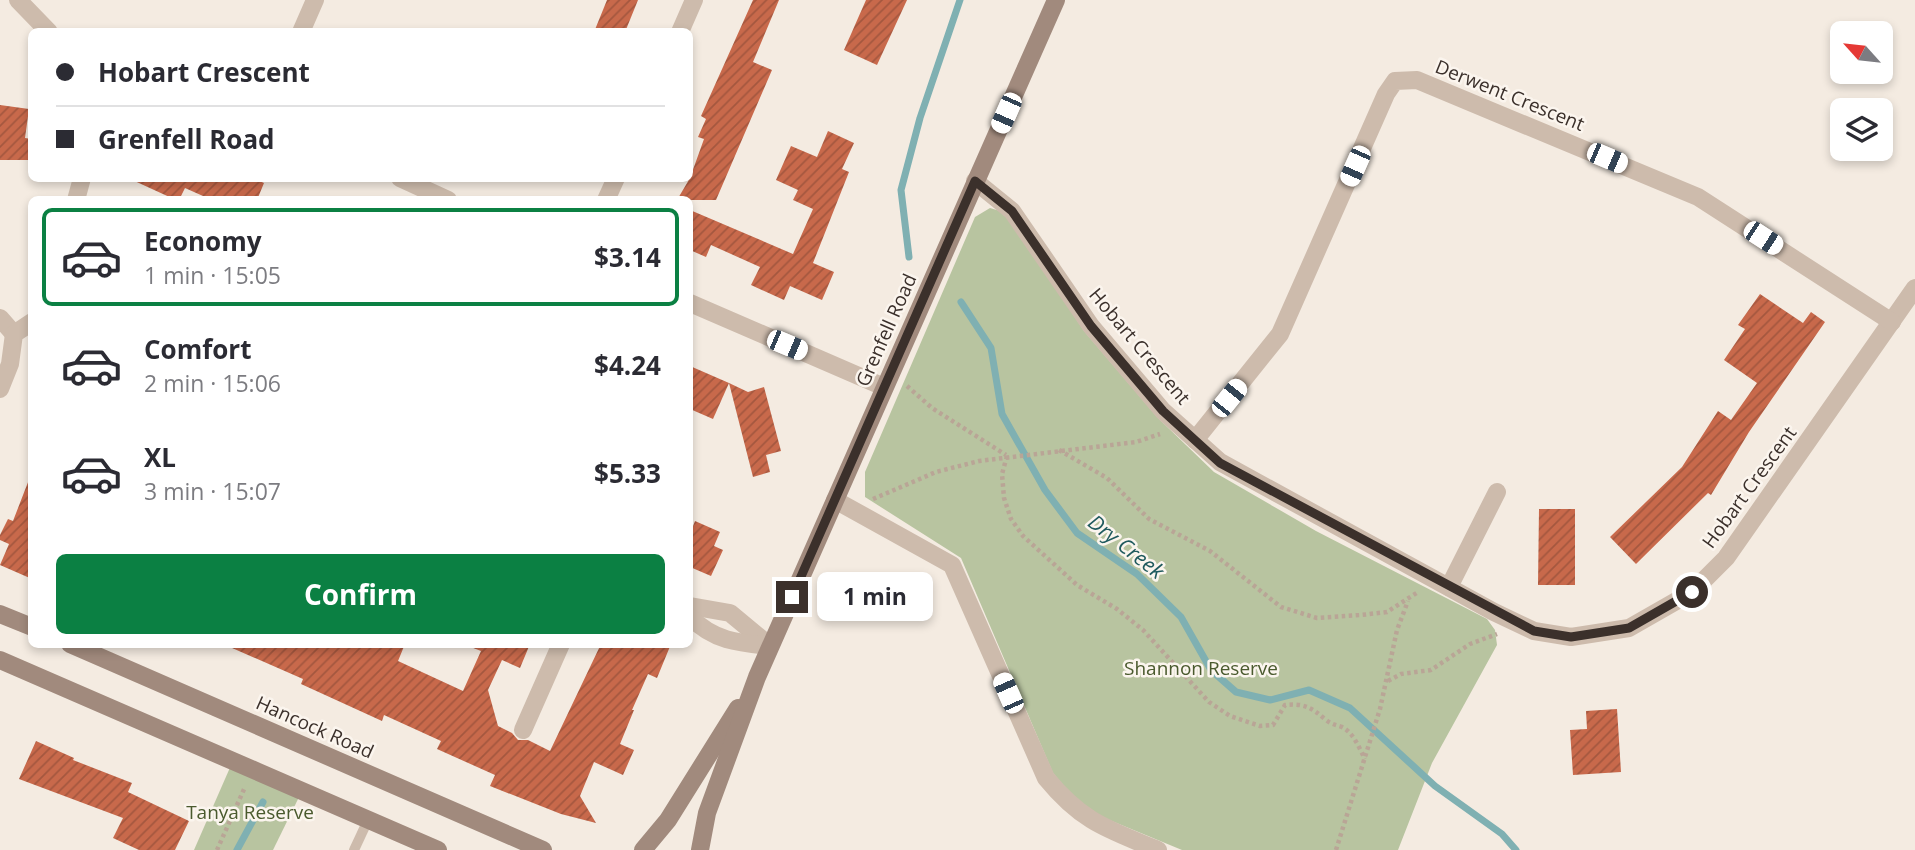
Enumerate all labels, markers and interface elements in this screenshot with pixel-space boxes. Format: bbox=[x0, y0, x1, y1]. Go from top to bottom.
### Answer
north arrow bbox=[1830, 21, 1894, 84]
map controls bbox=[1830, 21, 1893, 161]
street label: Derwent Crescent bbox=[1432, 53, 1589, 137]
text: Hobart Crescent bbox=[98, 54, 310, 90]
car bbox=[988, 90, 1025, 136]
button: layers bbox=[1830, 98, 1893, 161]
text: Grenfell Road bbox=[98, 121, 275, 157]
car bbox=[1584, 140, 1631, 176]
car bbox=[1337, 143, 1374, 189]
car bbox=[1740, 218, 1787, 258]
text: Economy bbox=[144, 223, 262, 259]
icon: car bbox=[60, 226, 123, 289]
text: $3.14 bbox=[594, 239, 661, 275]
text: 1 min · 15:05 bbox=[144, 259, 281, 291]
street label: Grenfell Road bbox=[850, 270, 922, 390]
street label: Hobart Crescent bbox=[1084, 282, 1197, 410]
car bbox=[764, 327, 811, 363]
text: Comfort bbox=[144, 331, 251, 367]
icon: car bbox=[60, 334, 123, 397]
text: $4.24 bbox=[594, 347, 661, 383]
text: 2 min · 15:06 bbox=[144, 367, 281, 399]
car bbox=[1208, 375, 1251, 421]
street label: Hobart Crescent bbox=[1696, 421, 1802, 553]
text: XL bbox=[144, 439, 176, 475]
icon: car bbox=[60, 442, 123, 505]
text: $5.33 bbox=[594, 455, 661, 491]
text: 3 min · 15:07 bbox=[144, 475, 281, 507]
water label: Dry Creek bbox=[1083, 508, 1171, 585]
button: Confirm bbox=[56, 554, 665, 634]
callout: 1 min bbox=[816, 572, 932, 622]
route start bbox=[1676, 576, 1708, 608]
text: 1 min bbox=[843, 580, 907, 612]
route end bbox=[776, 581, 808, 613]
park label: Shannon Reserve bbox=[1124, 655, 1278, 681]
car bbox=[990, 670, 1027, 716]
street label: Hancock Road bbox=[252, 689, 378, 765]
park label: Tanya Reserve bbox=[186, 799, 314, 825]

